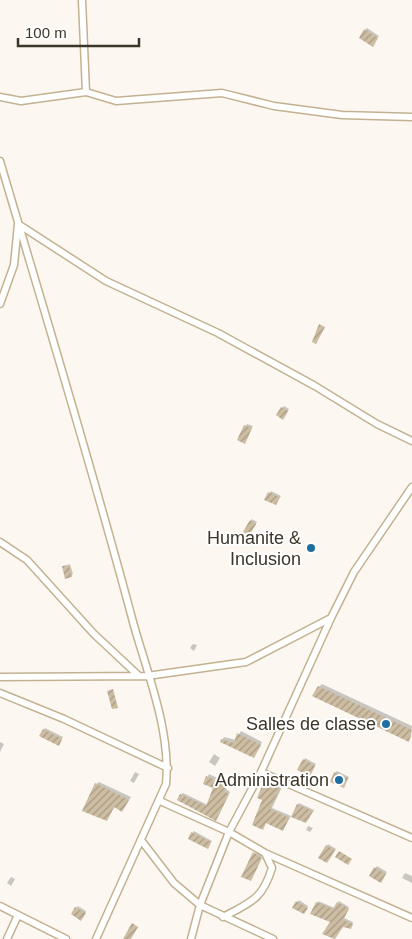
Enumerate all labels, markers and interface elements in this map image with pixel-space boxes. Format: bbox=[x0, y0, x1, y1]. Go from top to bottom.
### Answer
scale bar bbox=[18, 15, 139, 47]
text: 100 m bbox=[25, 24, 67, 41]
place label: Humanite & Inclusion bbox=[207, 528, 301, 569]
marker: Humanite & Inclusion bbox=[305, 542, 317, 554]
place label: Salles de classe bbox=[246, 714, 376, 734]
marker: Salles de classe bbox=[380, 718, 392, 730]
place label: Administration bbox=[215, 770, 329, 790]
marker: Administration bbox=[333, 774, 345, 786]

